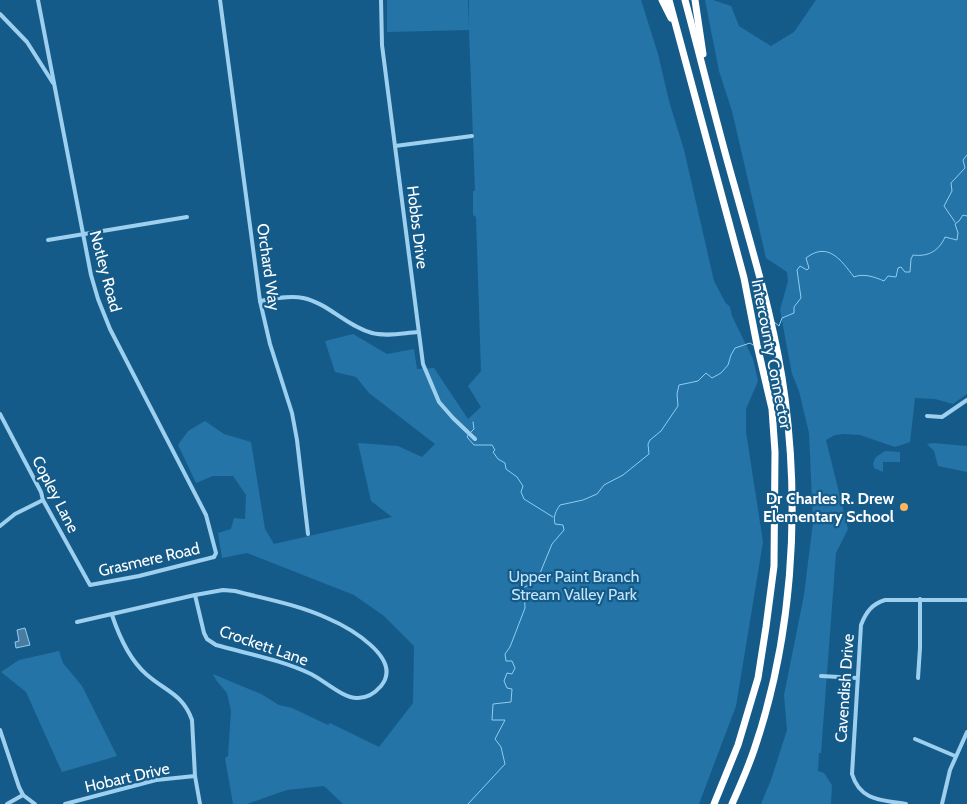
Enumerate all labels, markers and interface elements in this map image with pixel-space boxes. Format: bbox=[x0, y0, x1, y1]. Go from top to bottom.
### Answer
street label: Hobbs Drive bbox=[403, 184, 432, 270]
street label: Orchard Way bbox=[253, 222, 284, 312]
street label: Notley Road bbox=[86, 228, 125, 314]
street label: Intercounty Connector bbox=[748, 278, 796, 432]
street label: Copley Lane bbox=[28, 453, 83, 536]
place label: Dr Charles R. Drew Elementary School bbox=[763, 489, 894, 526]
marker: Dr Charles R. Drew Elementary School bbox=[898, 501, 910, 513]
street label: Grasmere Road bbox=[97, 539, 202, 580]
park label: Upper Paint Branch Stream Valley Park bbox=[509, 567, 639, 604]
street label: Crockett Lane bbox=[217, 621, 311, 670]
street label: Cavendish Drive bbox=[831, 633, 858, 743]
street label: Hobart Drive bbox=[83, 759, 171, 796]

